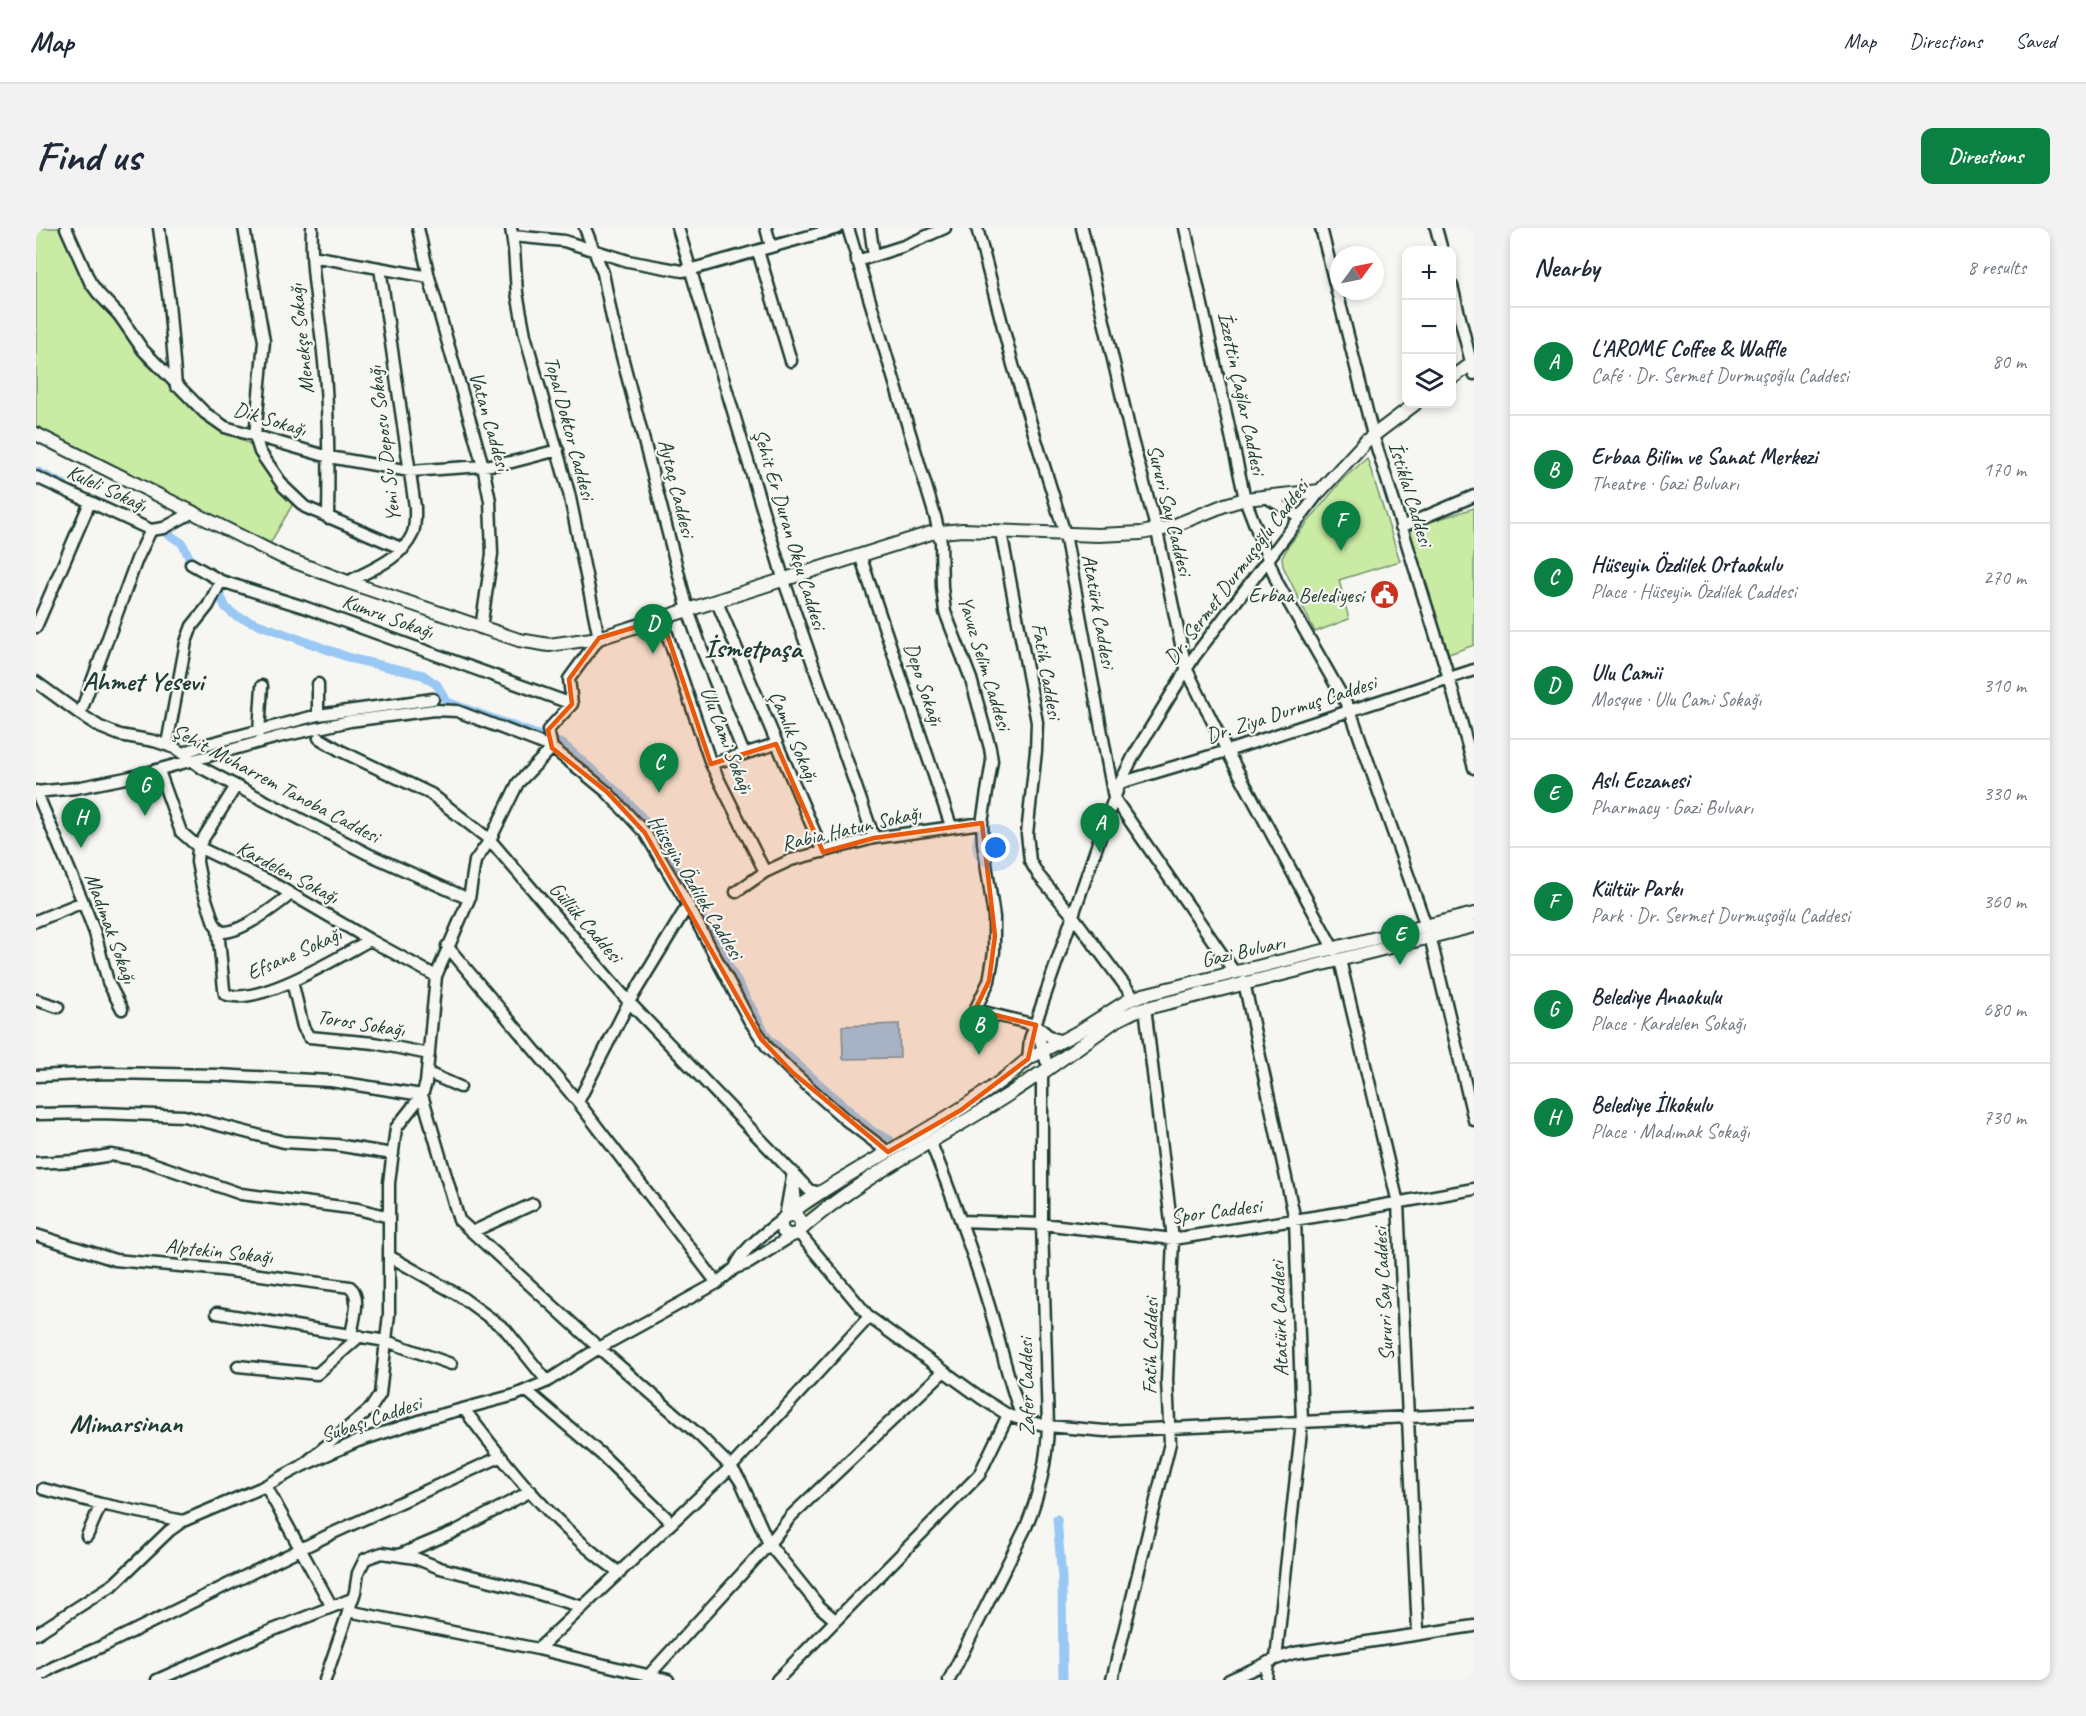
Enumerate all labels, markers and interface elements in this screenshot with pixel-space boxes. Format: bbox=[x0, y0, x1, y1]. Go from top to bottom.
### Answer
text: Map bbox=[30, 24, 73, 59]
text: Map bbox=[1844, 28, 1876, 54]
text: Directions bbox=[1909, 28, 1982, 54]
text: Saved bbox=[2015, 28, 2056, 54]
button: Directions bbox=[1921, 128, 2050, 184]
text: Find us bbox=[36, 130, 141, 183]
north arrow bbox=[1330, 246, 1384, 300]
map controls bbox=[1402, 246, 1456, 408]
button: + bbox=[1402, 246, 1456, 300]
text: Nearby bbox=[1534, 251, 1599, 284]
text: 8 results bbox=[1967, 255, 2026, 280]
street label: Menekşe Sokağı bbox=[282, 282, 320, 395]
button: − bbox=[1402, 300, 1456, 354]
street label: İzzettin Çağlar Caddesi bbox=[1212, 309, 1273, 480]
text: L'AROME Coffee & Waffle bbox=[1591, 335, 1785, 363]
text: A bbox=[1548, 349, 1559, 374]
text: 80 m bbox=[1992, 349, 2026, 374]
street label: Topal Doktor Caddesi bbox=[538, 354, 602, 505]
button: layers bbox=[1402, 354, 1456, 408]
text: Café · Dr. Sermet Durmuşoğlu Caddesi bbox=[1591, 363, 1849, 388]
street label: Yeni Su Deposu Sokağı bbox=[361, 364, 406, 523]
street label: Vatan Caddesi bbox=[464, 369, 517, 476]
street label: Dik Sokağı bbox=[231, 396, 310, 443]
street label: Şehit Er Duran Okçu Caddesi bbox=[747, 426, 834, 635]
street label: Aytaç Caddesi bbox=[652, 436, 702, 542]
street label: İstiklal Caddesi bbox=[1383, 439, 1440, 552]
street label: Sururi Say Caddesi bbox=[1141, 442, 1200, 581]
text: Erbaa Bilim ve Sanat Merkezi bbox=[1591, 443, 1817, 471]
text: B bbox=[1548, 457, 1559, 482]
text: 170 m bbox=[1983, 457, 2026, 482]
street label: Kuleli Sokağı bbox=[63, 458, 152, 518]
text: Theatre · Gazi Bulvarı bbox=[1591, 471, 1739, 496]
street label: Dr. Sermet Durmuşoğlu Caddesi bbox=[1158, 472, 1316, 669]
pin: F bbox=[1322, 502, 1360, 551]
text: Hüseyin Özdilek Ortaokulu bbox=[1591, 551, 1782, 579]
street label: Atatürk Caddesi bbox=[1076, 552, 1122, 673]
text: C bbox=[1549, 565, 1558, 590]
text: 270 m bbox=[1983, 565, 2026, 590]
public building icon: Erbaa Belediyesi bbox=[1369, 579, 1401, 611]
text: Place · Hüseyin Özdilek Caddesi bbox=[1591, 579, 1796, 604]
place label: Erbaa Belediyesi bbox=[1248, 582, 1367, 608]
street label: Kumru Sokağı bbox=[339, 588, 438, 645]
street label: Yavuz Selim Caddesi bbox=[952, 593, 1019, 736]
pin: D bbox=[634, 604, 672, 654]
street label: Fatih Caddesi bbox=[1026, 621, 1069, 724]
district label: İsmetpaşa bbox=[704, 631, 804, 665]
street label: Depo Sokağı bbox=[898, 639, 950, 730]
text: Ulu Camii bbox=[1591, 659, 1661, 687]
district label: Ahmet Yesevi bbox=[82, 664, 207, 698]
street label: Dr. Ziya Durmuş Caddesi bbox=[1203, 668, 1382, 749]
text: D bbox=[1548, 673, 1559, 698]
text: 310 m bbox=[1983, 673, 2026, 698]
street label: Ulu Cami Sokağı bbox=[695, 683, 760, 798]
street label: Çamlık Sokağı bbox=[763, 687, 825, 786]
text: Mosque · Ulu Cami Sokağı bbox=[1591, 687, 1761, 712]
street label: Şehit Muharrem Tanoba Caddesi bbox=[168, 717, 387, 850]
pin: C bbox=[640, 744, 678, 793]
pin: G bbox=[126, 766, 164, 816]
text: Aslı Eczanesi bbox=[1591, 767, 1689, 795]
text: E bbox=[1548, 781, 1559, 806]
text: 330 m bbox=[1983, 781, 2026, 806]
text: Pharmacy · Gazi Bulvarı bbox=[1591, 795, 1753, 820]
pin: H bbox=[62, 798, 100, 848]
street label: Rabia Hatun Sokağı bbox=[779, 799, 924, 857]
pin: A bbox=[1080, 804, 1120, 853]
street label: Hüseyin Özdilek Caddesi bbox=[642, 810, 751, 967]
your location bbox=[981, 833, 1010, 862]
street label: Kardelen Sokağı bbox=[233, 834, 344, 910]
street label: Madımak Sokağı bbox=[79, 869, 143, 988]
text: Kültür Parkı bbox=[1591, 875, 1682, 903]
street label: Güllük Caddesi bbox=[544, 876, 630, 970]
text: F bbox=[1549, 889, 1558, 914]
text: 360 m bbox=[1983, 889, 2026, 914]
text: Park · Dr. Sermet Durmuşoğlu Caddesi bbox=[1591, 903, 1850, 928]
pin: E bbox=[1380, 916, 1420, 965]
street label: Efsane Sokağı bbox=[243, 920, 346, 985]
street label: Gazi Bulvarı bbox=[1199, 929, 1288, 973]
text: Belediye Anaokulu bbox=[1591, 983, 1721, 1011]
text: G bbox=[1549, 997, 1558, 1022]
text: 680 m bbox=[1983, 997, 2026, 1022]
street label: Toros Sokağı bbox=[315, 1003, 408, 1043]
pin: B bbox=[960, 1006, 998, 1055]
text: Place · Kardelen Sokağı bbox=[1591, 1011, 1745, 1036]
text: Belediye İlkokulu bbox=[1591, 1091, 1712, 1119]
text: H bbox=[1548, 1105, 1559, 1130]
text: 730 m bbox=[1983, 1105, 2026, 1130]
text: Place · Madımak Sokağı bbox=[1591, 1119, 1749, 1144]
street label: Spor Caddesi bbox=[1169, 1192, 1266, 1229]
street label: Sururi Say Caddesi bbox=[1366, 1223, 1399, 1362]
street label: Alptekin Sokağı bbox=[164, 1232, 275, 1270]
street label: Atatürk Caddesi bbox=[1264, 1258, 1294, 1377]
street label: Fatih Caddesi bbox=[1136, 1294, 1164, 1395]
street label: Zafer Caddesi bbox=[1012, 1334, 1040, 1436]
street label: Subaşı Caddesi bbox=[317, 1389, 428, 1448]
district label: Mimarsinan bbox=[70, 1406, 183, 1440]

